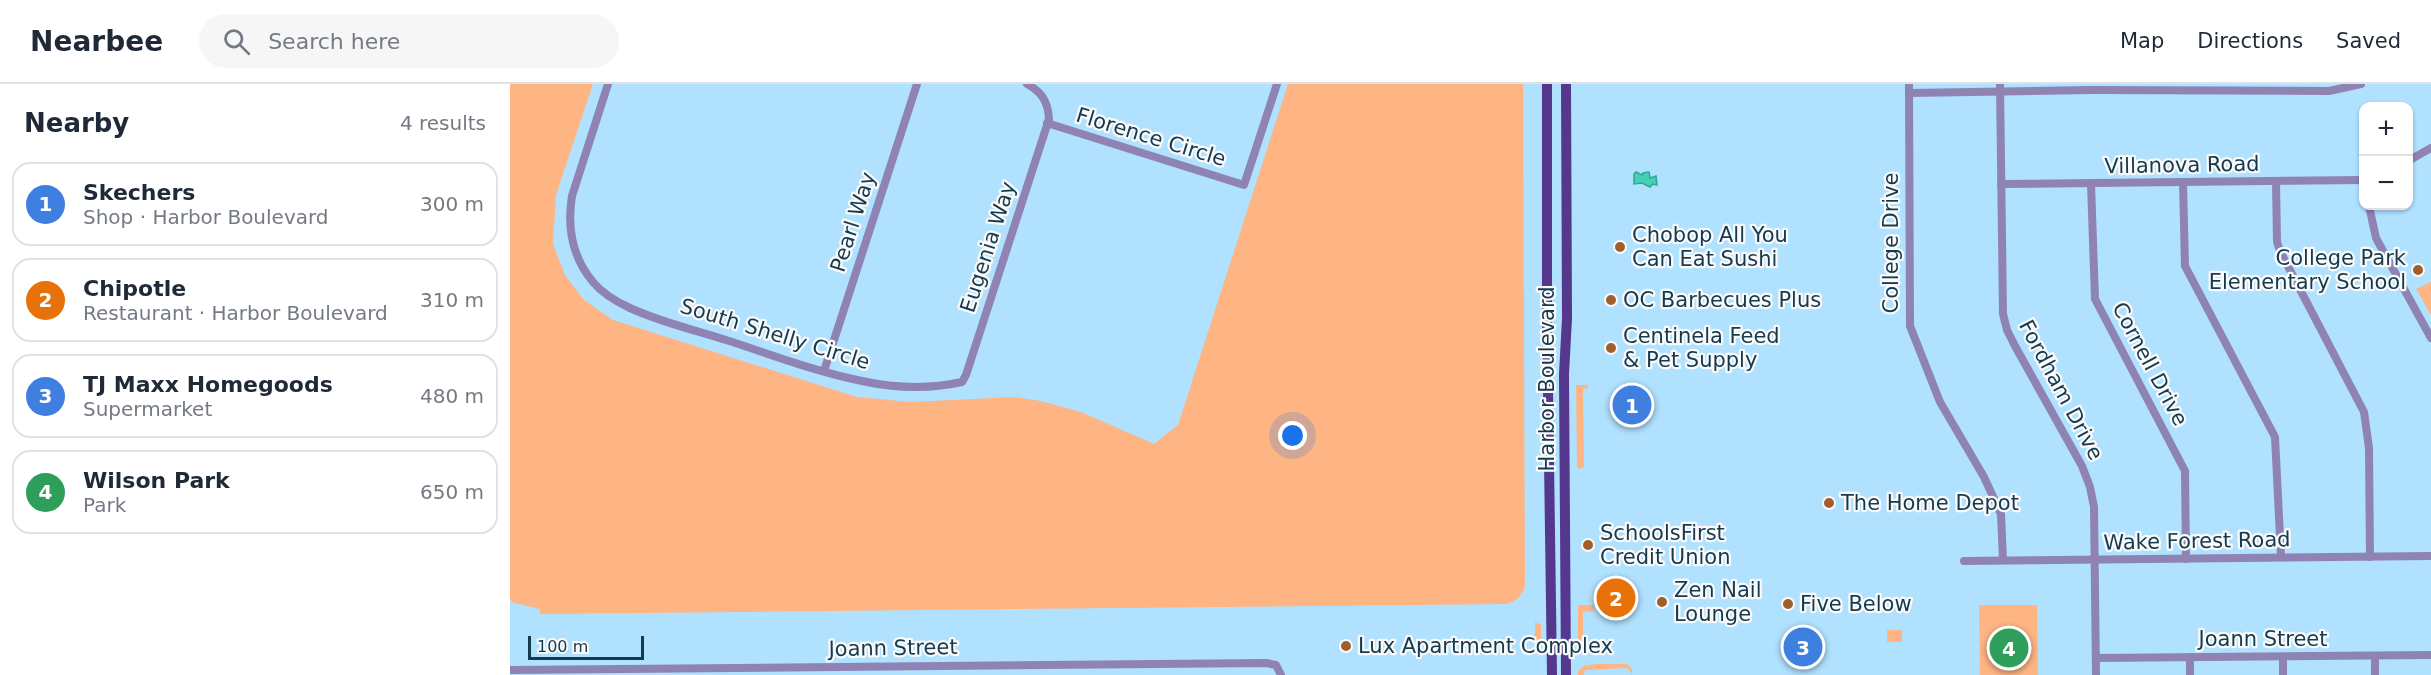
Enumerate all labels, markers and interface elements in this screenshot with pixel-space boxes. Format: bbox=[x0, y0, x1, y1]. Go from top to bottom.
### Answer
search box bbox=[199, 14, 619, 68]
text: Nearbee bbox=[30, 25, 163, 58]
icon: search bbox=[220, 25, 253, 58]
text: Search here bbox=[268, 29, 400, 54]
text: Map bbox=[2120, 29, 2164, 53]
text: Directions bbox=[2197, 29, 2303, 53]
text: Saved bbox=[2336, 29, 2401, 53]
map controls bbox=[2359, 102, 2413, 210]
button: + bbox=[2359, 102, 2413, 156]
street label: Florence Circle bbox=[1073, 103, 1229, 171]
text: Nearby bbox=[24, 108, 129, 138]
text: 4 results bbox=[400, 111, 486, 135]
street label: Villanova Road bbox=[2104, 152, 2260, 178]
button: − bbox=[2359, 156, 2413, 210]
street label: Pearl Way bbox=[826, 169, 880, 275]
street label: College Drive bbox=[1879, 172, 1903, 314]
street label: Eugenia Way bbox=[956, 179, 1020, 315]
text: Skechers bbox=[83, 180, 195, 205]
text: 1 bbox=[39, 192, 52, 216]
text: 300 m bbox=[420, 192, 484, 216]
text: Shop · Harbor Boulevard bbox=[83, 205, 329, 229]
place label: Chobop All You Can Eat Sushi bbox=[1632, 223, 1788, 271]
marker: Chobop All You Can Eat Sushi bbox=[1613, 240, 1627, 254]
place label: College Park Elementary School bbox=[2209, 246, 2407, 294]
marker: College Park Elementary School bbox=[2411, 263, 2425, 277]
text: Chipotle bbox=[83, 276, 186, 301]
street label: Harbor Boulevard bbox=[1535, 287, 1559, 472]
text: 2 bbox=[39, 288, 52, 312]
text: 310 m bbox=[420, 288, 484, 312]
place label: OC Barbecues Plus bbox=[1623, 288, 1821, 312]
marker: OC Barbecues Plus bbox=[1604, 293, 1618, 307]
street label: South Shelly Circle bbox=[677, 294, 873, 374]
street label: Cornell Drive bbox=[2107, 298, 2193, 430]
text: Restaurant · Harbor Boulevard bbox=[83, 301, 388, 325]
street label: Fordham Drive bbox=[2014, 316, 2108, 464]
place label: Centinela Feed & Pet Supply bbox=[1623, 324, 1780, 372]
marker: Centinela Feed & Pet Supply bbox=[1604, 341, 1618, 355]
text: TJ Maxx Homegoods bbox=[83, 372, 333, 397]
pin: 1 bbox=[1612, 382, 1652, 428]
text: 3 bbox=[39, 384, 52, 408]
text: 480 m bbox=[420, 384, 484, 408]
text: Supermarket bbox=[83, 397, 212, 421]
your location bbox=[1278, 421, 1307, 450]
text: Wilson Park bbox=[83, 468, 230, 493]
text: 4 bbox=[39, 480, 52, 504]
text: 650 m bbox=[420, 480, 484, 504]
place label: The Home Depot bbox=[1840, 491, 2019, 515]
text: Park bbox=[83, 493, 126, 517]
marker: The Home Depot bbox=[1822, 496, 1836, 510]
place label: SchoolsFirst Credit Union bbox=[1600, 521, 1731, 569]
street label: Wake Forest Road bbox=[2103, 527, 2291, 555]
marker: SchoolsFirst Credit Union bbox=[1581, 538, 1595, 552]
pin: 2 bbox=[1596, 576, 1636, 620]
place label: Zen Nail Lounge bbox=[1674, 578, 1762, 626]
place label: Five Below bbox=[1800, 592, 1912, 616]
marker: Zen Nail Lounge bbox=[1655, 595, 1669, 609]
marker: Five Below bbox=[1781, 597, 1795, 611]
pin: 3 bbox=[1784, 624, 1822, 670]
pin: 4 bbox=[1990, 626, 2028, 670]
street label: Joann Street bbox=[2196, 627, 2328, 651]
scale bar bbox=[528, 633, 644, 660]
place label: Lux Apartment Complex bbox=[1358, 634, 1613, 658]
street label: Joann Street bbox=[826, 635, 958, 661]
text: 100 m bbox=[537, 637, 588, 656]
marker: Lux Apartment Complex bbox=[1339, 639, 1353, 653]

